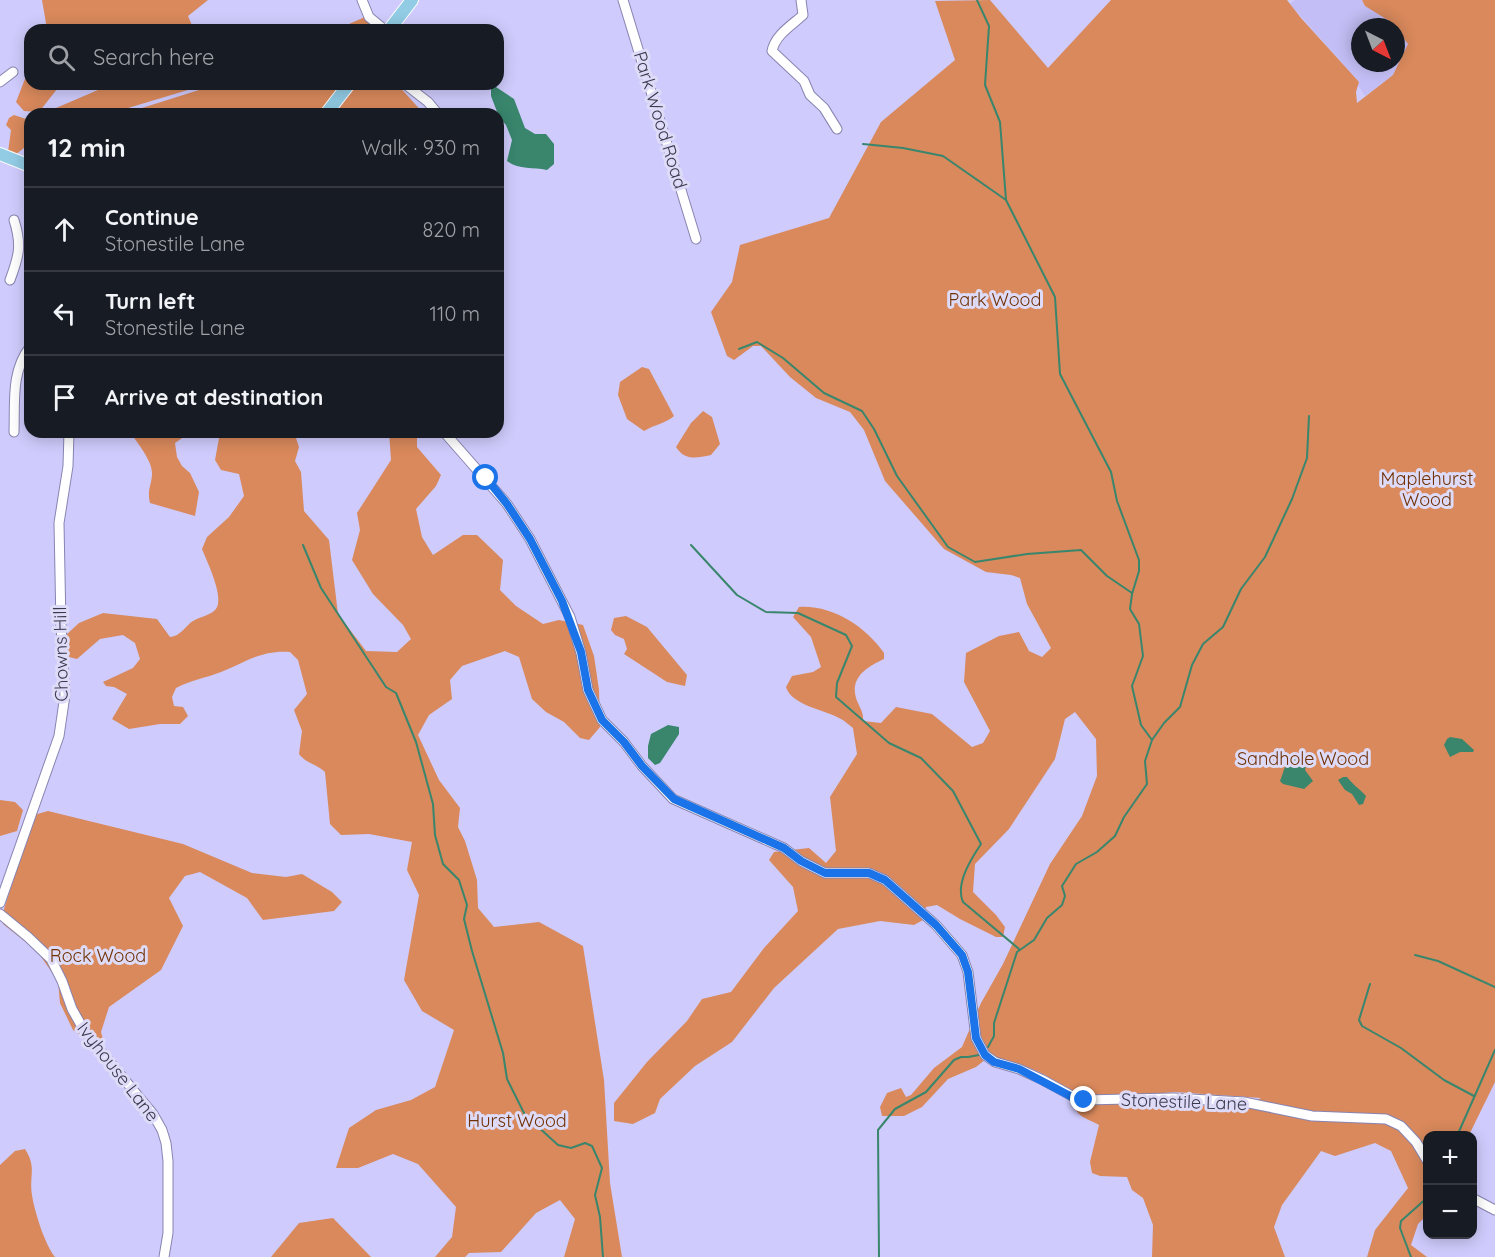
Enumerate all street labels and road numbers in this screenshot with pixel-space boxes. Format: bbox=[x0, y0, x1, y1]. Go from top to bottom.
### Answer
street label: Park Wood Road bbox=[629, 48, 692, 191]
street label: Chowns Hill bbox=[48, 606, 73, 702]
street label: Ivyhouse Lane bbox=[72, 1017, 164, 1126]
street label: Stonestile Lane bbox=[1121, 1088, 1247, 1115]

